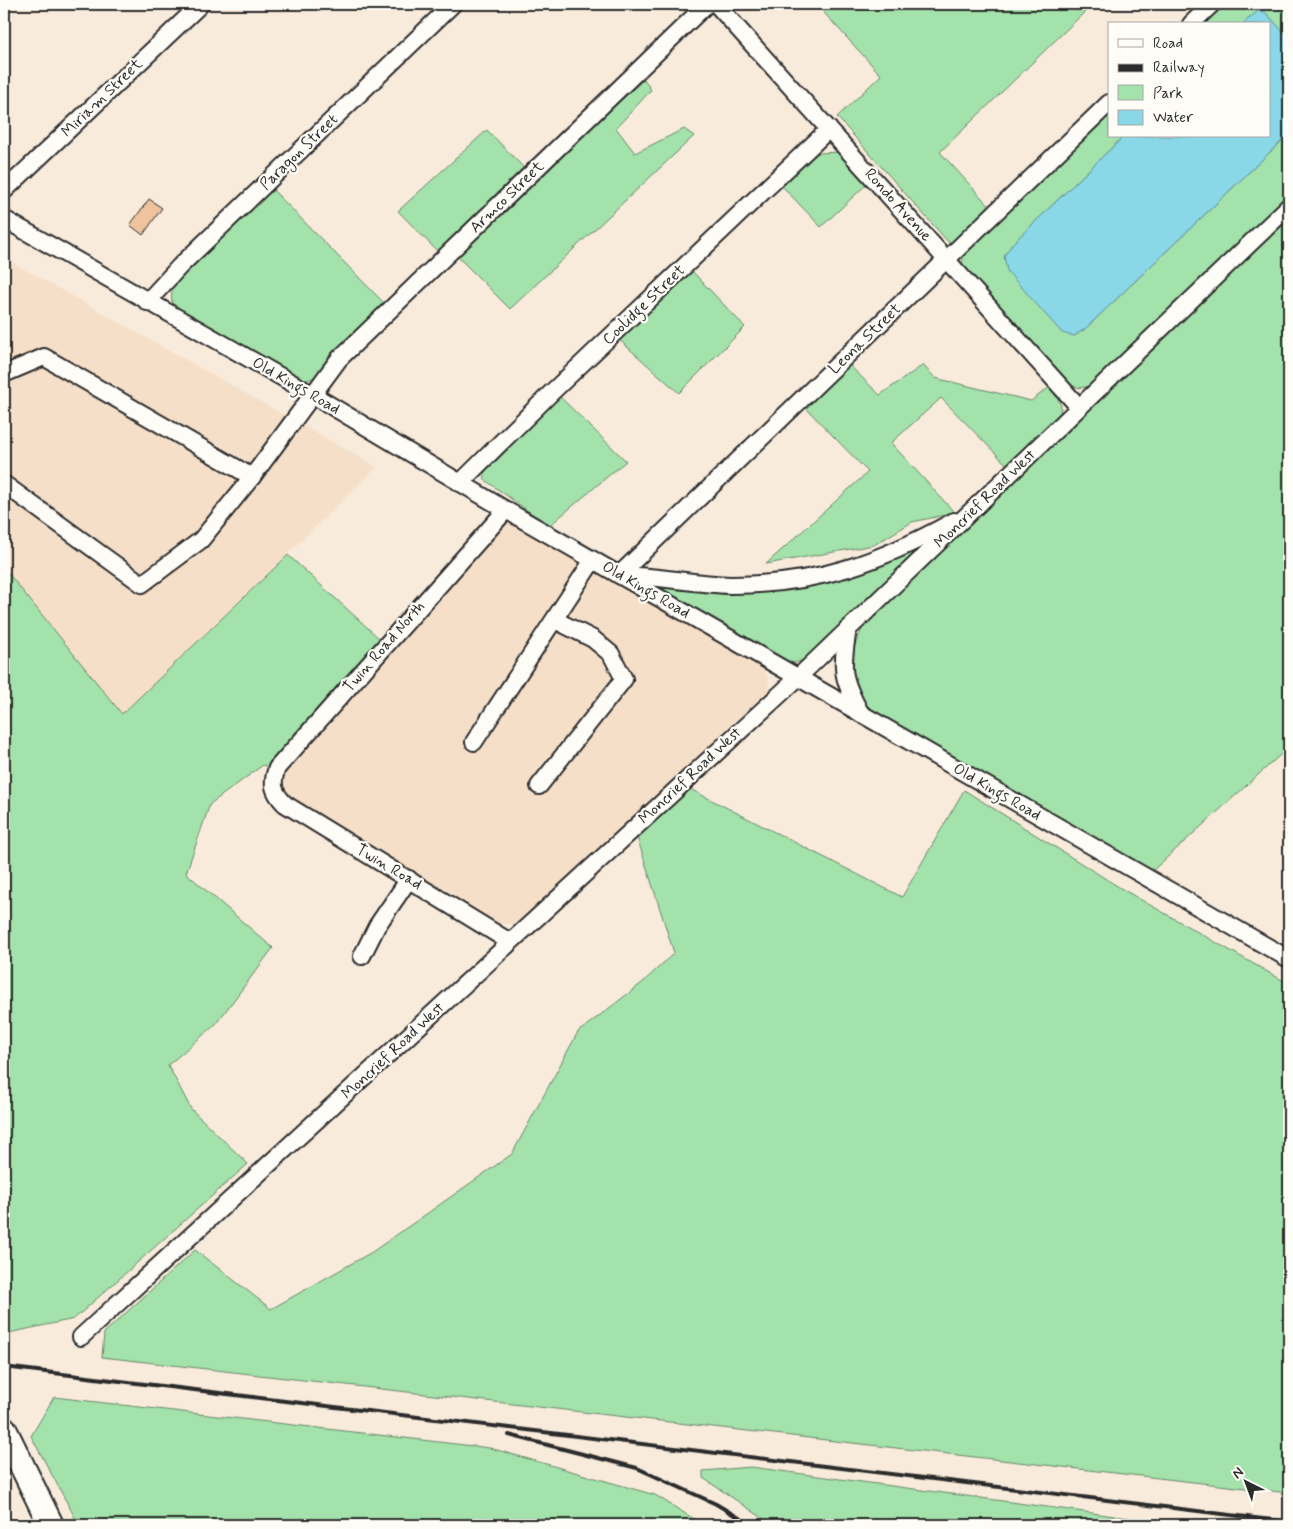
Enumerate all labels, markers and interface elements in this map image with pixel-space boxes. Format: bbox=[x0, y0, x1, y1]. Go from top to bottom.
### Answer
legend bbox=[1108, 22, 1270, 138]
text: Road bbox=[1153, 34, 1183, 54]
street label: Miriam Street bbox=[57, 54, 148, 142]
text: Railway bbox=[1153, 58, 1205, 78]
text: Park bbox=[1153, 84, 1183, 104]
text: Water bbox=[1153, 108, 1193, 128]
street label: Paragon Street bbox=[255, 109, 343, 196]
street label: Armco Street bbox=[465, 156, 549, 238]
street label: Rondo Avenue bbox=[859, 164, 937, 246]
street label: Coolidge Street bbox=[598, 260, 691, 351]
street label: Leona Street bbox=[824, 299, 906, 379]
street label: Old Kings Road bbox=[248, 352, 344, 421]
street label: Moncrief Road West bbox=[930, 445, 1040, 553]
street label: Old Kings Road bbox=[598, 556, 694, 625]
street label: Twin Road North bbox=[338, 597, 430, 697]
street label: Moncrief Road West bbox=[634, 723, 746, 829]
street label: Old Kings Road bbox=[949, 758, 1045, 827]
street label: Twin Road bbox=[352, 839, 426, 895]
street label: Moncrief Road West bbox=[337, 998, 449, 1104]
north arrow bbox=[1220, 1456, 1270, 1506]
text: N bbox=[1228, 1463, 1247, 1483]

